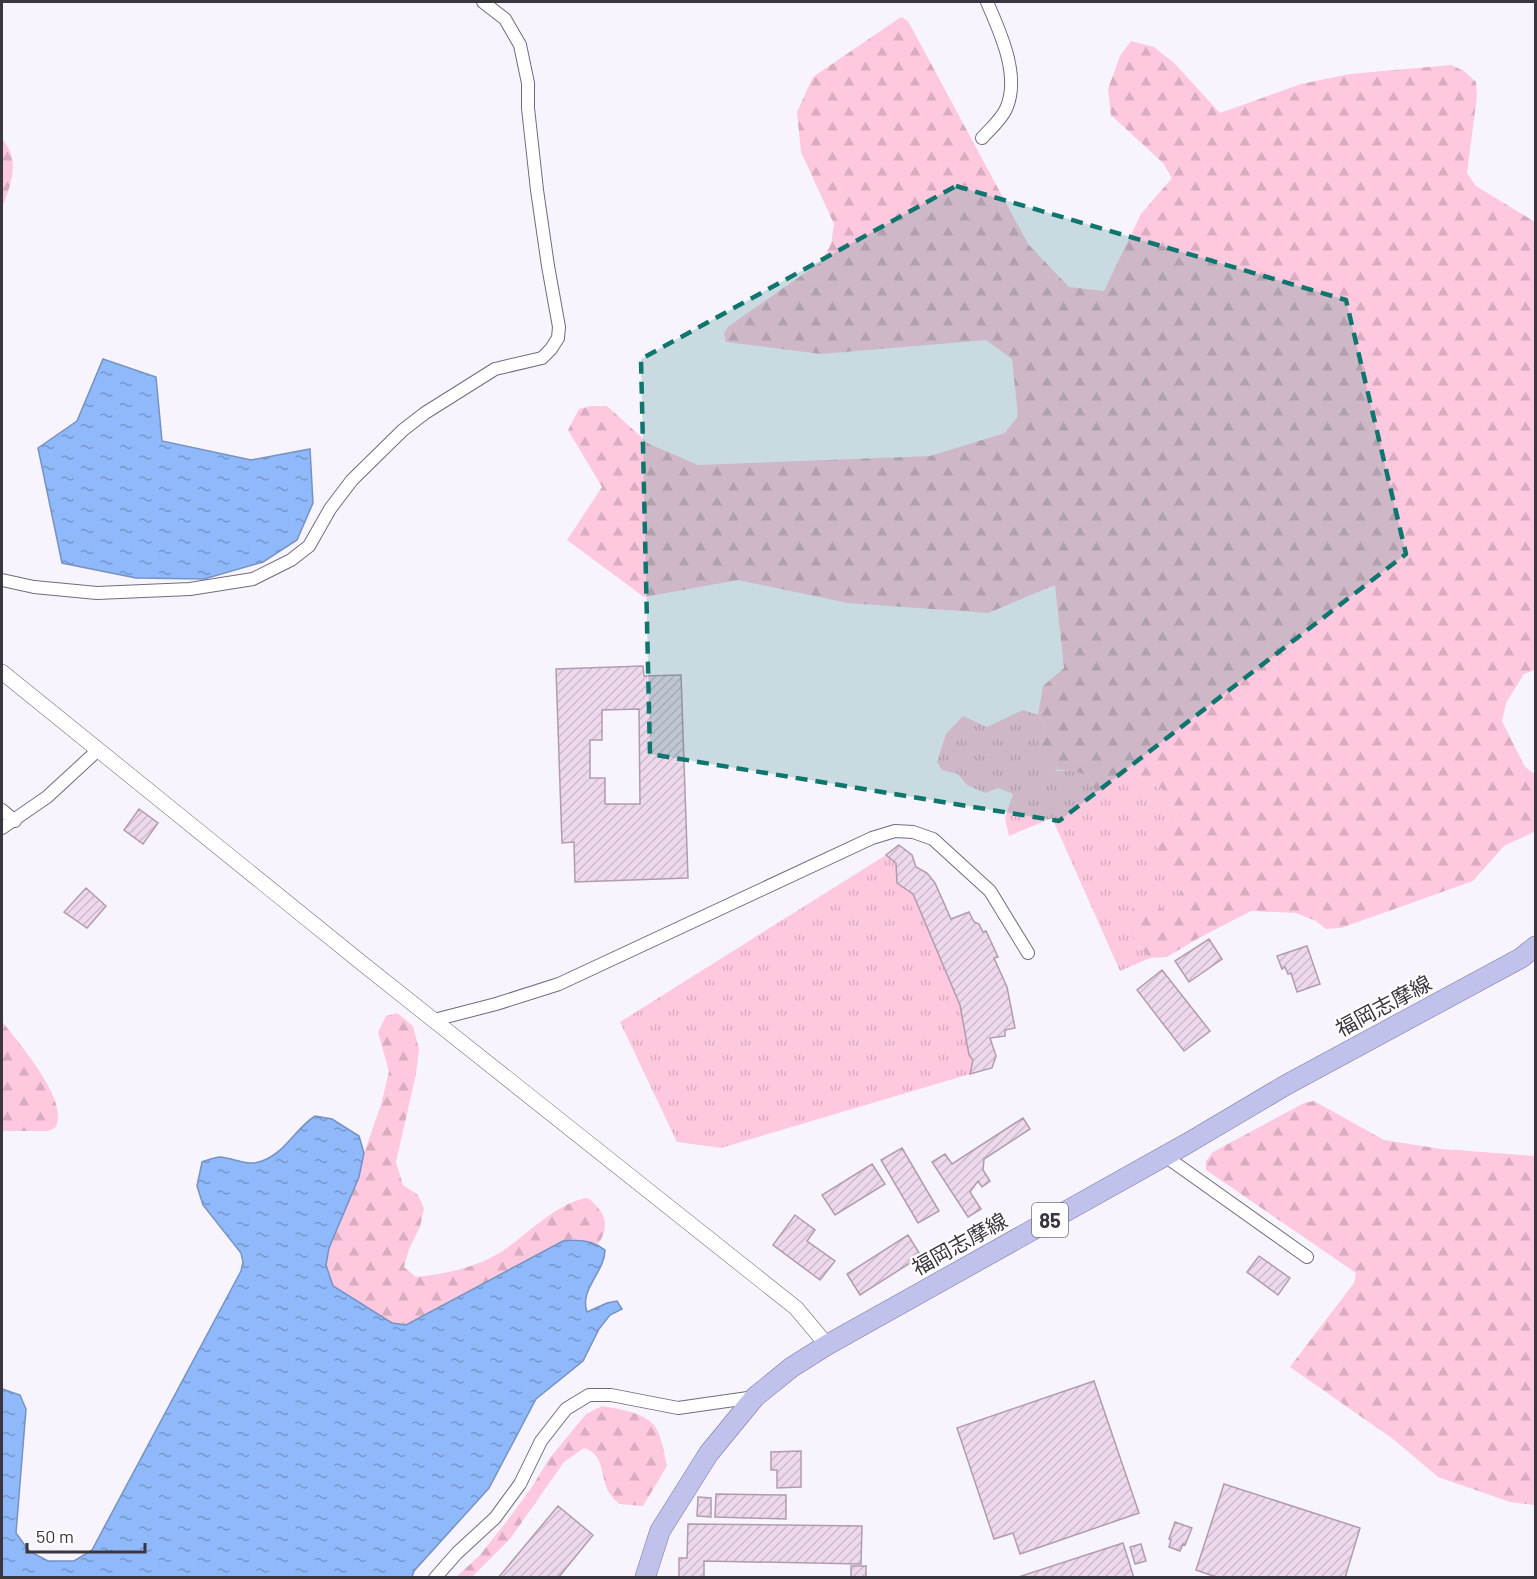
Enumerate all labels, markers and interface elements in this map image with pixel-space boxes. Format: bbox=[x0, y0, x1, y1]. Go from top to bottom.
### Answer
street label: 福岡志摩線 bbox=[1331, 969, 1435, 1041]
road number: 85 bbox=[1032, 1203, 1068, 1237]
street label: 福岡志摩線 bbox=[907, 1207, 1011, 1279]
scale bar bbox=[27, 1516, 146, 1554]
text: 50 m bbox=[36, 1525, 74, 1547]

